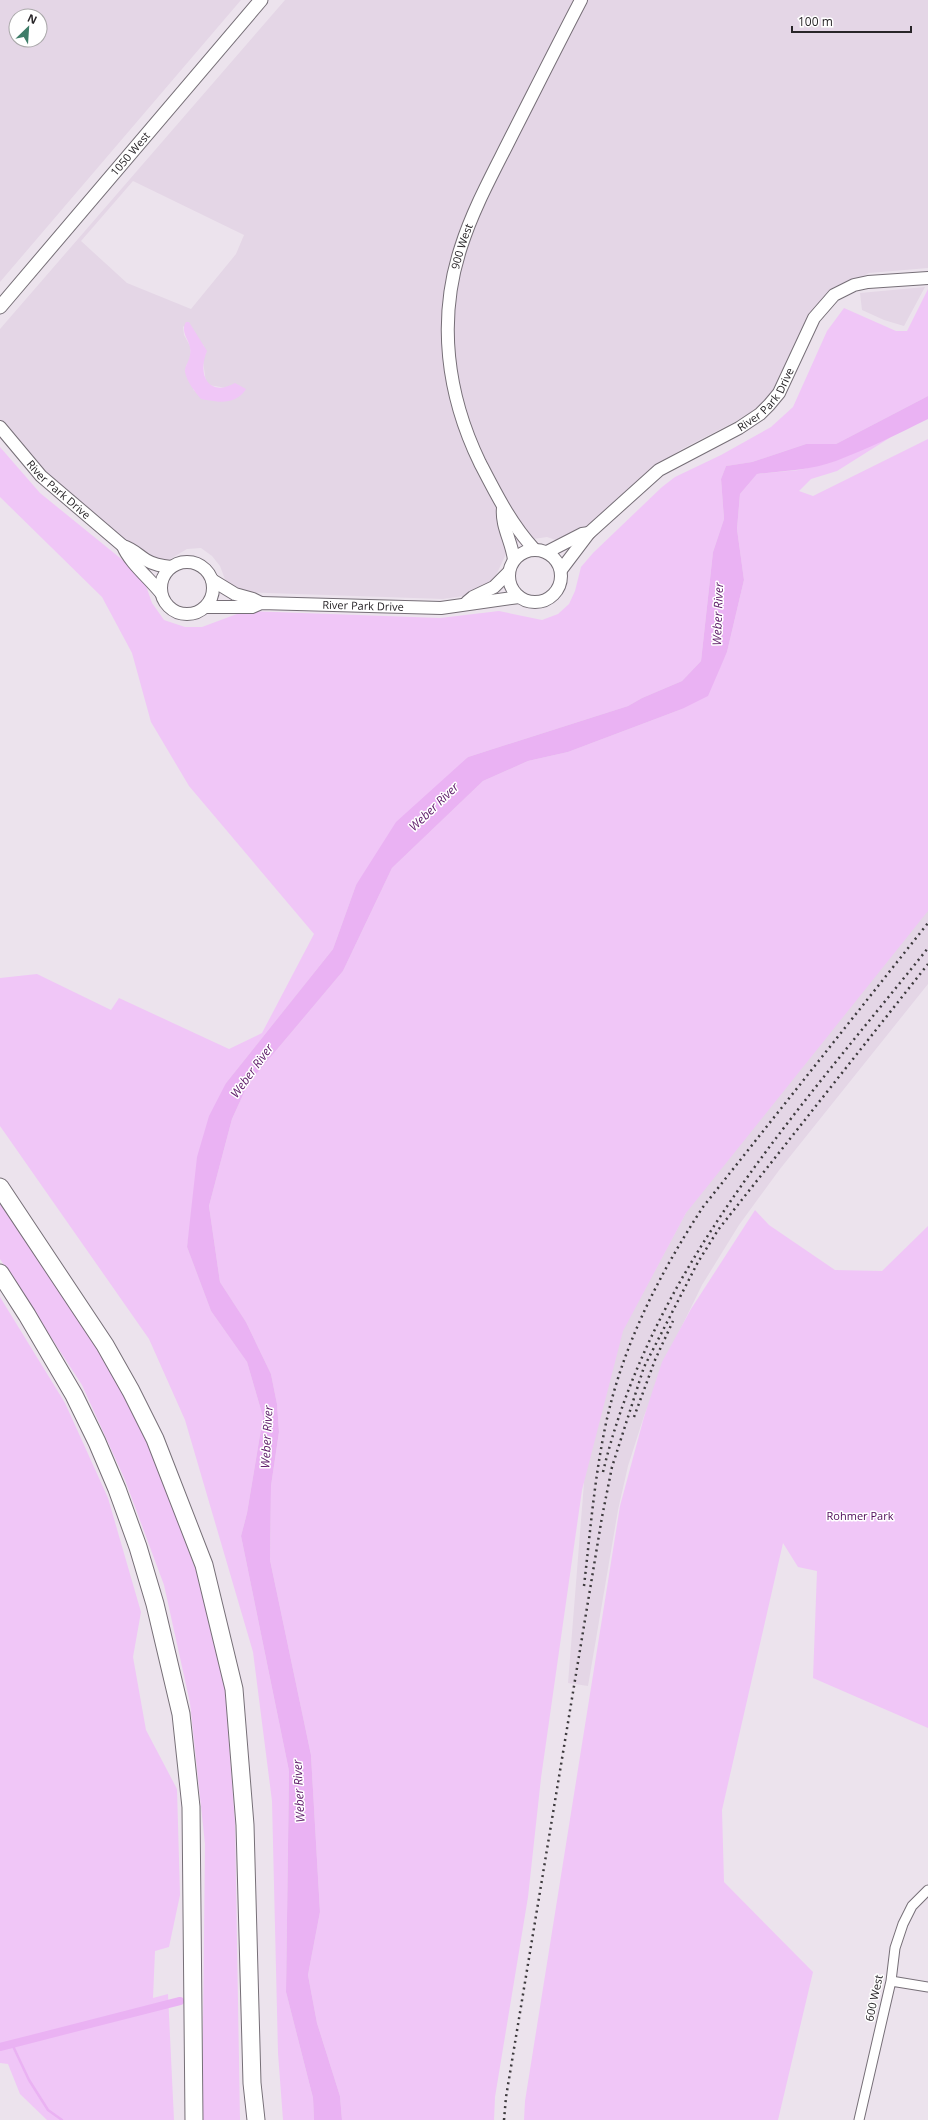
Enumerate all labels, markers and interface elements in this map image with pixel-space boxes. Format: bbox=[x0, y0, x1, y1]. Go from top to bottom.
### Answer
north arrow bbox=[8, 8, 48, 48]
scale bar bbox=[792, 8, 911, 34]
text: N bbox=[25, 10, 40, 27]
text: 100 m bbox=[798, 13, 833, 30]
street label: 1050 West bbox=[107, 128, 153, 179]
street label: 900 West bbox=[447, 221, 476, 271]
street label: River Park Drive bbox=[734, 365, 797, 434]
street label: River Park Drive bbox=[24, 457, 94, 522]
water label: Weber River bbox=[708, 581, 727, 646]
street label: River Park Drive bbox=[322, 597, 404, 614]
water label: Weber River bbox=[405, 778, 463, 835]
water label: Weber River bbox=[226, 1039, 278, 1101]
water label: Weber River bbox=[256, 1404, 277, 1469]
park label: Rohmer Park bbox=[827, 1508, 894, 1523]
water label: Weber River bbox=[288, 1758, 309, 1823]
street label: 600 West bbox=[861, 1973, 886, 2023]

